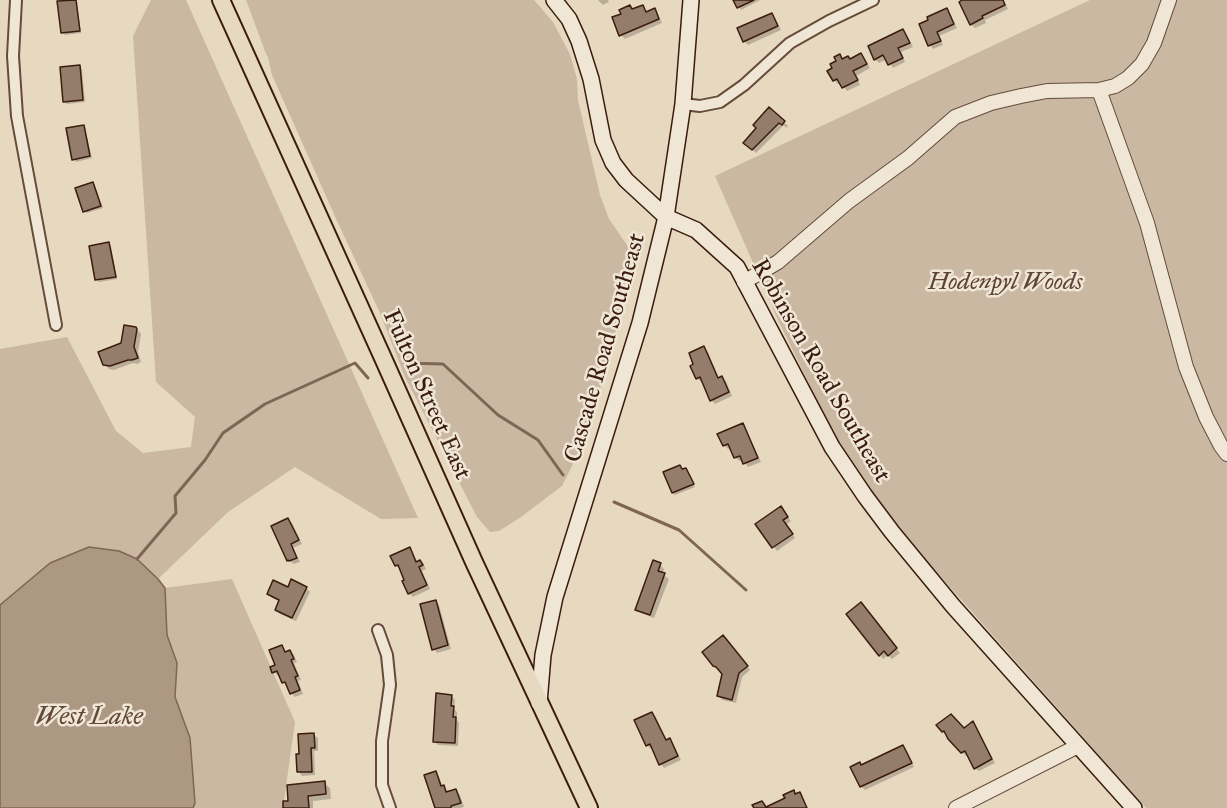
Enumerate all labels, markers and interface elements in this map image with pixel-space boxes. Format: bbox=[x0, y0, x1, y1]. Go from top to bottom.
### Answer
street label: Cascade Road Southeast bbox=[559, 230, 653, 466]
street label: Robinson Road Southeast bbox=[744, 254, 896, 488]
park label: Hodenpyl Woods bbox=[928, 269, 1082, 297]
street label: Fulton Street East bbox=[376, 306, 476, 484]
water label: West Lake bbox=[35, 702, 143, 734]

